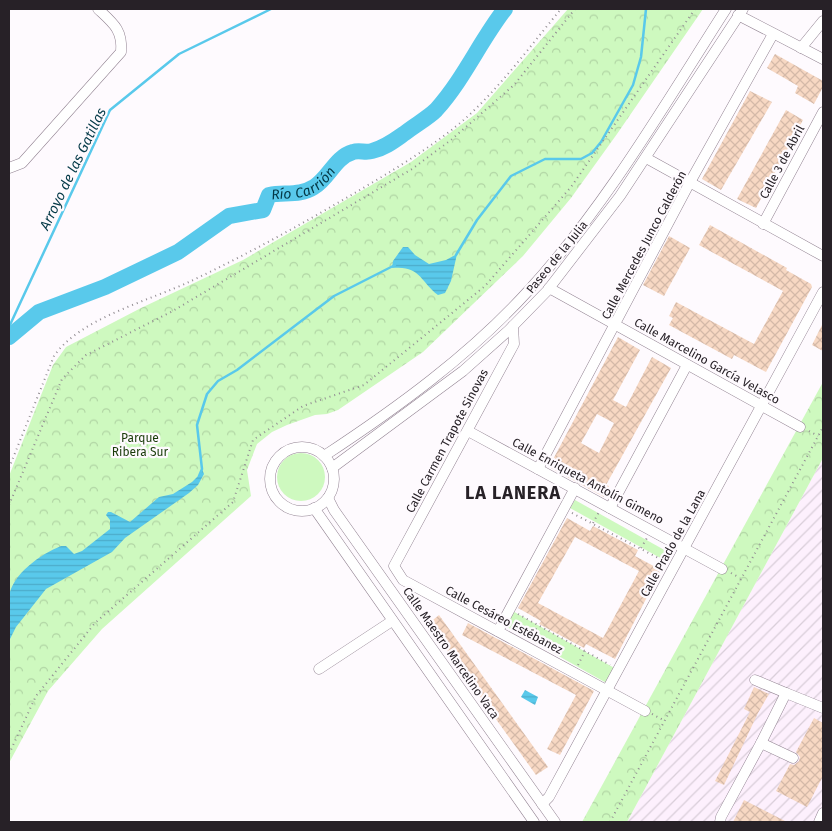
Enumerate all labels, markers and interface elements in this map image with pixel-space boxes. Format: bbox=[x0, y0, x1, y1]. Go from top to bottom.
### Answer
water label: Arroyo de las Gatillas bbox=[36, 105, 110, 234]
street label: Calle 3 de Abril bbox=[757, 122, 807, 201]
water label: Río Carrión bbox=[270, 163, 339, 203]
street label: Calle Mercedes Junco Calderón bbox=[599, 168, 689, 322]
street label: Paseo de la Julia bbox=[523, 218, 591, 296]
street label: Calle Marcelino García Velasco bbox=[632, 315, 782, 407]
street label: Calle Carmen Trapote Sinovas bbox=[403, 366, 491, 515]
park label: Parque Ribera Sur bbox=[112, 431, 169, 459]
street label: Calle Enriqueta Antolín Gimeno bbox=[510, 435, 666, 527]
district label: LA LANERA bbox=[465, 482, 561, 504]
street label: Calle Prado de la Lana bbox=[638, 487, 708, 599]
street label: Calle Cesáreo Estébanez bbox=[443, 583, 565, 657]
street label: Calle Maestro Marcelino Vaca bbox=[400, 584, 502, 722]

